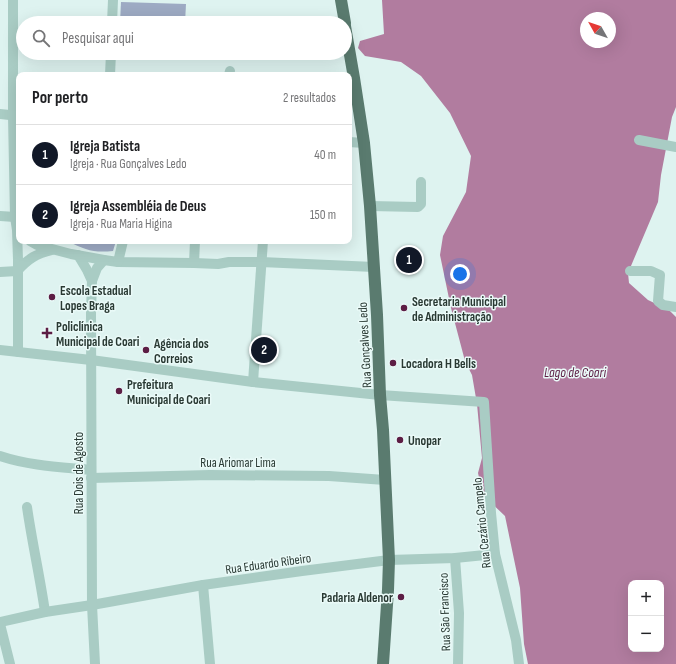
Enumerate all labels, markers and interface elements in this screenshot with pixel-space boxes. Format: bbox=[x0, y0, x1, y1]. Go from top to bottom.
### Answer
north arrow bbox=[580, 12, 616, 48]
search box bbox=[16, 16, 352, 60]
icon: search bbox=[30, 27, 52, 49]
text: Pesquisar aqui bbox=[62, 29, 134, 48]
text: Por perto bbox=[32, 88, 88, 108]
text: 2 resultados bbox=[283, 90, 336, 106]
text: Igreja Batista bbox=[70, 137, 140, 156]
text: 1 bbox=[42, 147, 48, 163]
text: 40 m bbox=[314, 147, 336, 163]
text: Igreja · Rua Gonçalves Ledo bbox=[70, 156, 187, 172]
text: Igreja Assembléia de Deus bbox=[70, 197, 206, 216]
text: 2 bbox=[42, 207, 48, 223]
text: 150 m bbox=[310, 207, 336, 223]
text: Igreja · Rua Maria Higina bbox=[70, 216, 172, 232]
pin: 1 bbox=[396, 245, 422, 275]
your location bbox=[450, 264, 470, 284]
place label: Escola Estadual Lopes Braga bbox=[60, 283, 132, 314]
marker: Escola Estadual Lopes Braga bbox=[47, 292, 57, 302]
place label: Secretaria Municipal de Administração bbox=[412, 294, 506, 325]
street label: Rua Gonçalves Ledo bbox=[355, 302, 375, 388]
marker: Secretaria Municipal de Administração bbox=[399, 303, 409, 313]
place label: Policlínica Municipal de Coari bbox=[56, 319, 140, 350]
marker: Policlínica Municipal de Coari bbox=[41, 327, 53, 339]
pin: 2 bbox=[251, 335, 277, 365]
place label: Agência dos Correios bbox=[153, 336, 209, 367]
marker: Agência dos Correios bbox=[141, 345, 151, 355]
place label: Locadora H Bells bbox=[401, 356, 476, 372]
marker: Locadora H Bells bbox=[388, 358, 398, 368]
water label: Lago de Coari bbox=[544, 364, 606, 381]
place label: Prefeitura Municipal de Coari bbox=[127, 377, 211, 408]
marker: Prefeitura Municipal de Coari bbox=[114, 386, 124, 396]
street label: Rua Dois de Agosto bbox=[71, 432, 87, 514]
place label: Unopar bbox=[408, 433, 441, 449]
marker: Unopar bbox=[395, 435, 405, 445]
street label: Rua Ariomar Lima bbox=[200, 455, 276, 471]
street label: Rua Cezário Campelo bbox=[469, 477, 495, 569]
street label: Rua Eduardo Ribeiro bbox=[224, 550, 312, 578]
street label: Rua São Francisco bbox=[436, 573, 454, 651]
map controls bbox=[628, 580, 664, 652]
button: + bbox=[628, 580, 664, 616]
place label: Padaria Aldenor bbox=[321, 590, 393, 606]
marker: Padaria Aldenor bbox=[396, 592, 406, 602]
button: − bbox=[628, 616, 664, 652]

